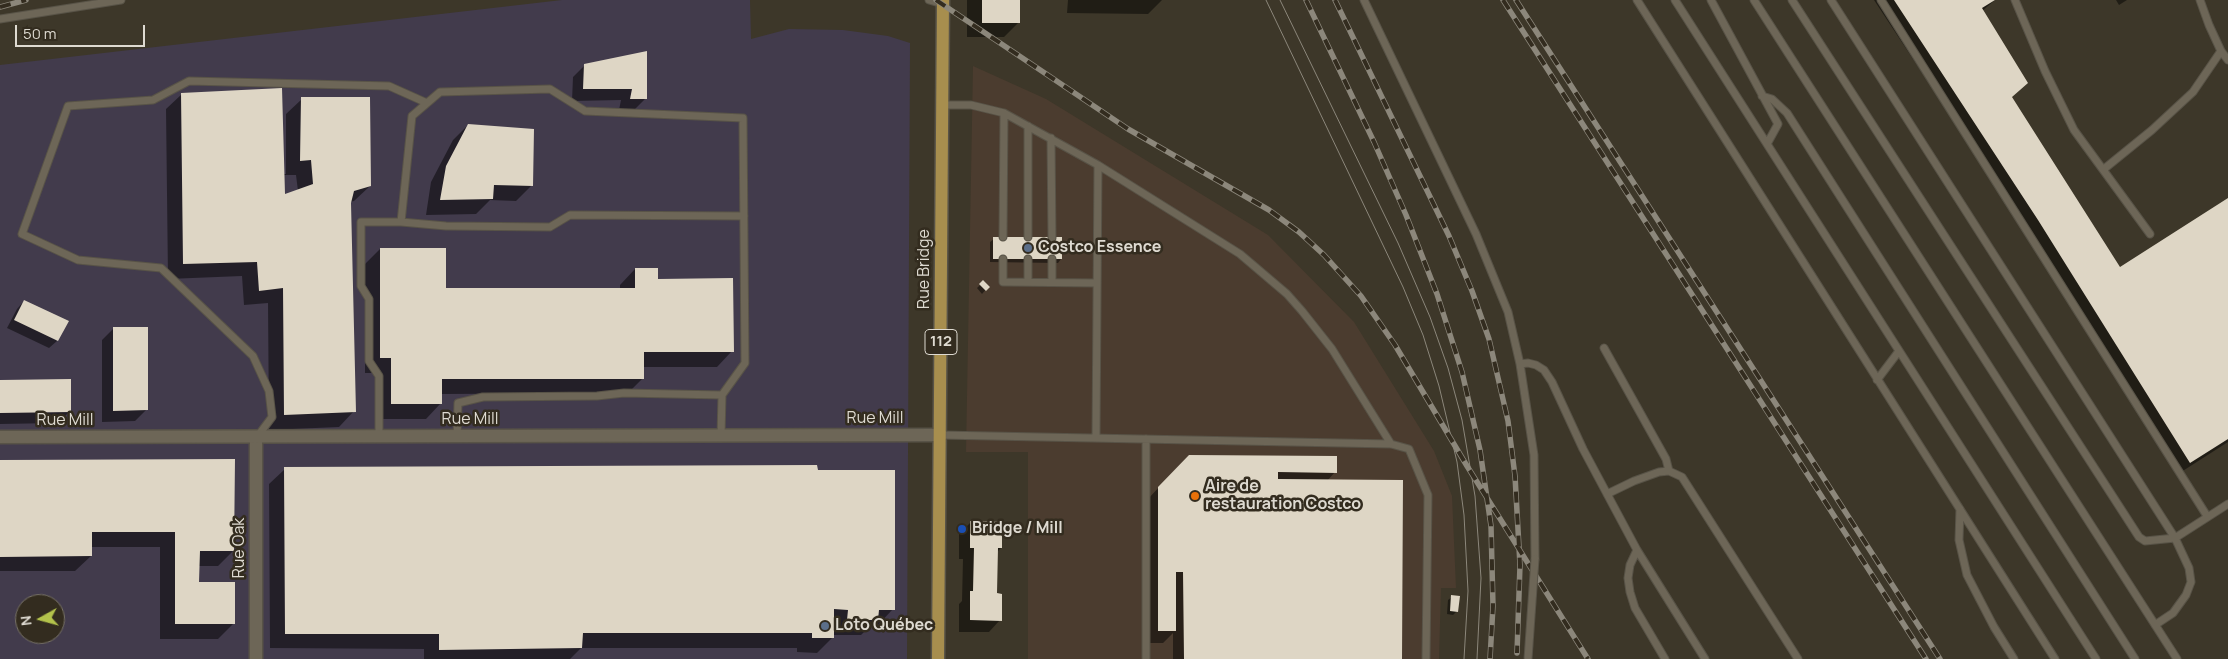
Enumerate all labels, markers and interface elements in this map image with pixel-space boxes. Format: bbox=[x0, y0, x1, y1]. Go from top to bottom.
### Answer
scale bar bbox=[18, 15, 148, 47]
text: 50 m bbox=[23, 23, 57, 44]
street label: Rue Bridge bbox=[915, 229, 935, 309]
place label: Costco Essence bbox=[1038, 238, 1161, 258]
marker: Costco Essence bbox=[1022, 242, 1034, 254]
road number: 112 bbox=[925, 330, 957, 354]
street label: Rue Mill bbox=[847, 409, 903, 429]
street label: Rue Mill bbox=[442, 410, 498, 430]
street label: Rue Mill bbox=[37, 411, 93, 431]
place label: Aire de restauration Costco bbox=[1205, 477, 1361, 515]
marker: Aire de restauration Costco bbox=[1189, 490, 1201, 502]
street label: Rue Oak bbox=[230, 518, 250, 578]
place label: Bridge / Mill bbox=[972, 519, 1063, 539]
marker: Bridge / Mill bbox=[956, 523, 968, 535]
north arrow bbox=[15, 594, 65, 644]
text: N bbox=[16, 615, 36, 627]
place label: Loto Québec bbox=[835, 616, 933, 636]
marker: Loto Québec bbox=[819, 620, 831, 632]

